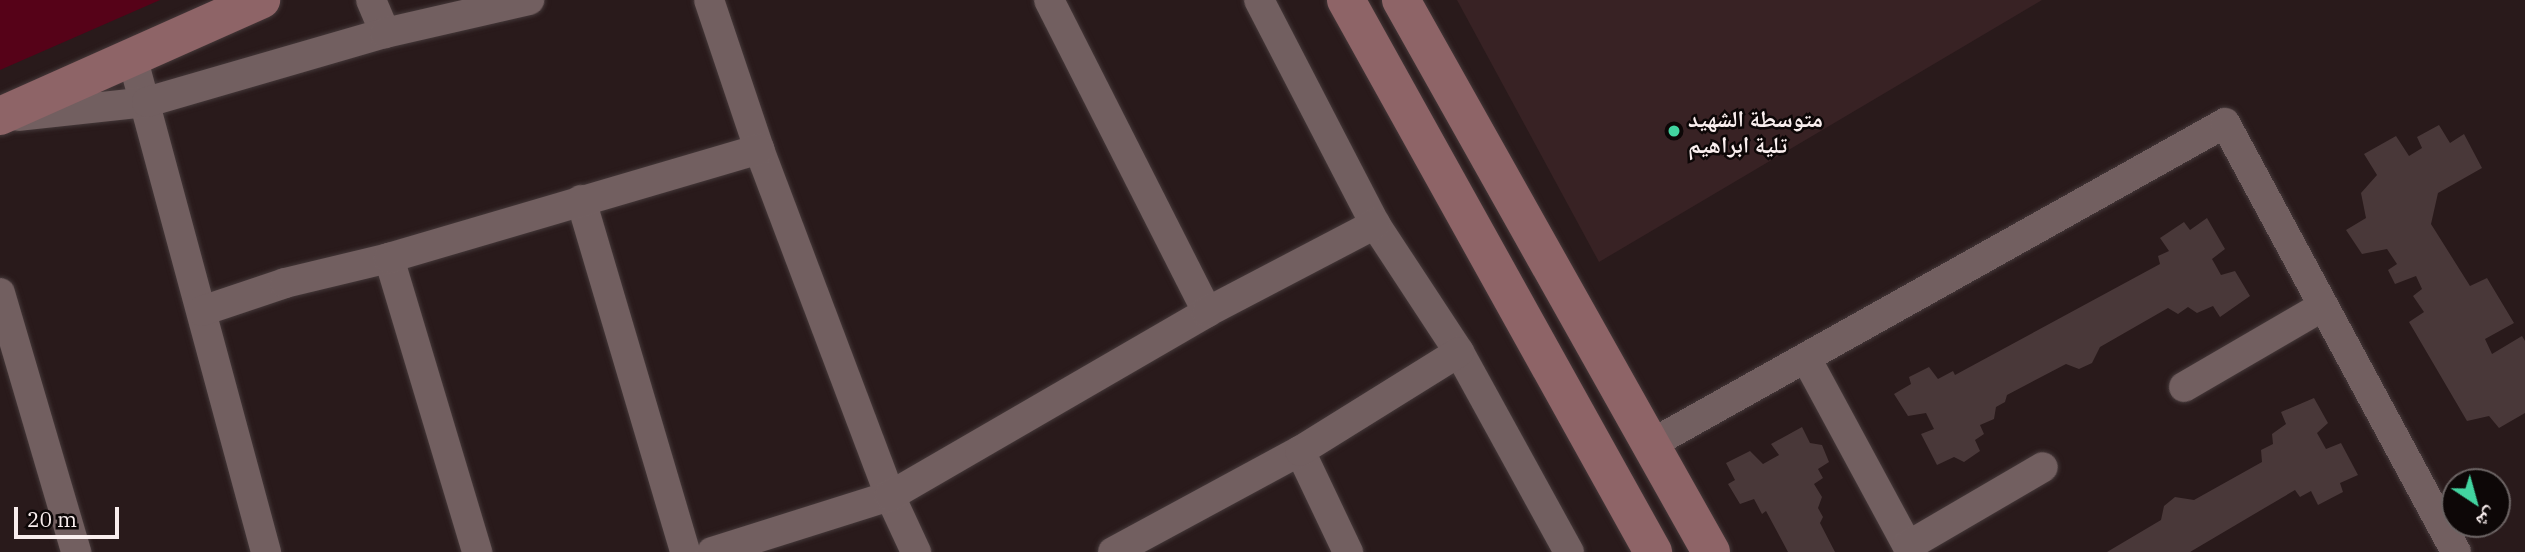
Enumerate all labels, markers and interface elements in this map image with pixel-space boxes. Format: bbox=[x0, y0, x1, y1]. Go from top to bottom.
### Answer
place label: متوسطة الشهيد تلية ابراهيم bbox=[1688, 104, 1823, 158]
marker: متوسطة الشهيد تلية ابراهيم bbox=[1666, 123, 1682, 139]
north arrow bbox=[2441, 468, 2511, 538]
scale bar bbox=[18, 492, 122, 536]
text: ش bbox=[2472, 503, 2502, 534]
text: 20 m bbox=[27, 505, 77, 533]

